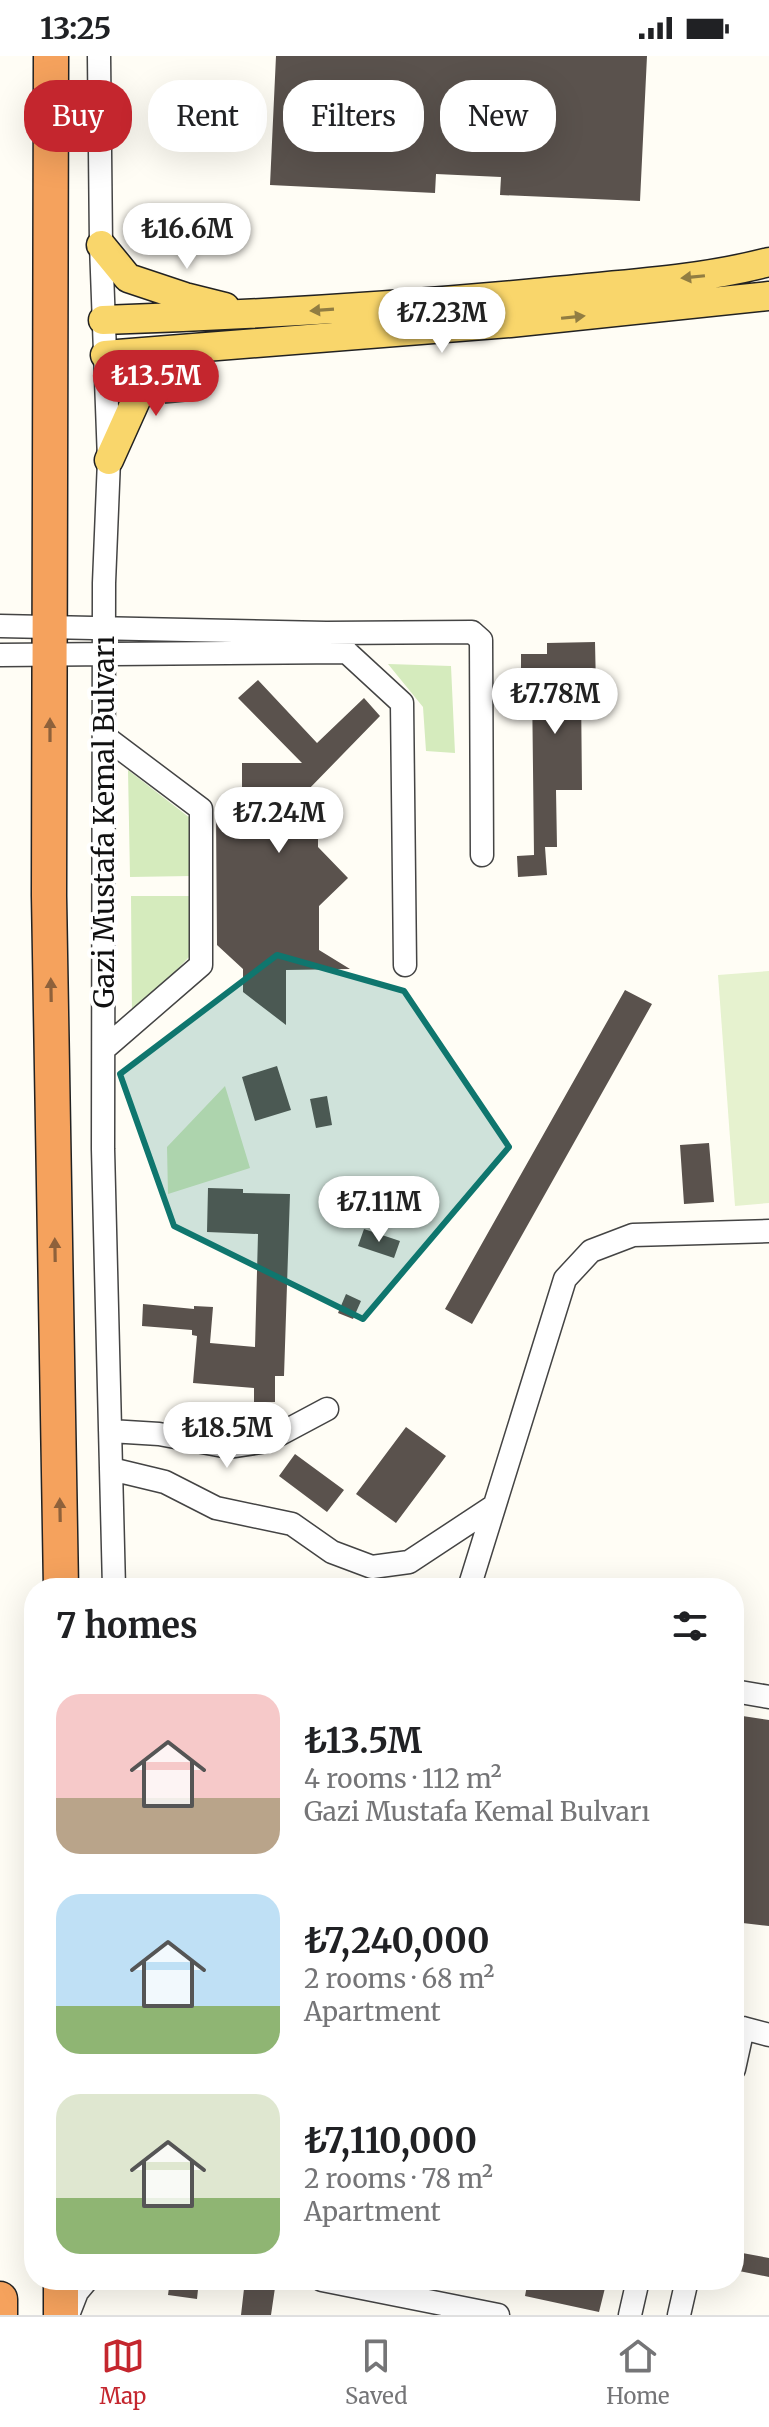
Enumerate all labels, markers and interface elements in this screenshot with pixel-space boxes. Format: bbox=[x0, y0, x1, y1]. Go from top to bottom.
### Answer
text: 13:25 bbox=[40, 9, 111, 47]
chip: Buy bbox=[24, 80, 132, 152]
chip: Rent bbox=[148, 80, 267, 152]
chip: Filters bbox=[283, 80, 424, 152]
chip: New bbox=[440, 80, 556, 152]
pin: ₺16.6M bbox=[122, 203, 252, 271]
text: ₺16.6M bbox=[141, 212, 233, 245]
one-way arrow bbox=[680, 271, 705, 284]
pin: ₺7.23M bbox=[377, 287, 507, 355]
text: ₺7.23M bbox=[396, 296, 488, 329]
one-way arrow bbox=[309, 304, 334, 317]
one-way arrow bbox=[561, 310, 586, 323]
pin: ₺13.5M bbox=[91, 350, 221, 418]
text: ₺13.5M bbox=[111, 359, 201, 392]
street label: Gazi Mustafa Kemal Bulvarı bbox=[86, 636, 122, 1008]
pin: ₺7.78M bbox=[490, 668, 620, 736]
text: ₺7.78M bbox=[510, 677, 600, 710]
one-way arrow bbox=[44, 717, 56, 742]
pin: ₺7.24M bbox=[214, 787, 344, 855]
text: ₺7.24M bbox=[232, 796, 326, 829]
one-way arrow bbox=[45, 977, 57, 1002]
pin: ₺7.11M bbox=[314, 1176, 444, 1244]
text: ₺7.11M bbox=[336, 1185, 422, 1218]
one-way arrow bbox=[49, 1237, 62, 1262]
pin: ₺18.5M bbox=[162, 1402, 292, 1470]
text: ₺18.5M bbox=[181, 1411, 273, 1444]
one-way arrow bbox=[53, 1497, 66, 1522]
icon: filters bbox=[668, 1604, 712, 1648]
text: 7 homes bbox=[56, 1605, 198, 1647]
text: ₺13.5M bbox=[304, 1720, 422, 1762]
icon: home bbox=[120, 1726, 216, 1822]
text: 4 rooms · 112 m² bbox=[304, 1762, 502, 1795]
text: Gazi Mustafa Kemal Bulvarı bbox=[304, 1795, 650, 1828]
text: ₺7,240,000 bbox=[304, 1920, 489, 1962]
icon: home bbox=[120, 1926, 216, 2022]
text: 2 rooms · 68 m² bbox=[304, 1962, 494, 1995]
text: Apartment bbox=[304, 1995, 441, 2028]
text: ₺7,110,000 bbox=[304, 2120, 477, 2162]
icon: home bbox=[120, 2126, 216, 2222]
text: 2 rooms · 78 m² bbox=[304, 2162, 493, 2195]
text: Apartment bbox=[304, 2195, 441, 2228]
tab: Map bbox=[99, 2334, 146, 2410]
tab: Saved bbox=[345, 2334, 407, 2410]
tab: Home bbox=[606, 2334, 670, 2410]

